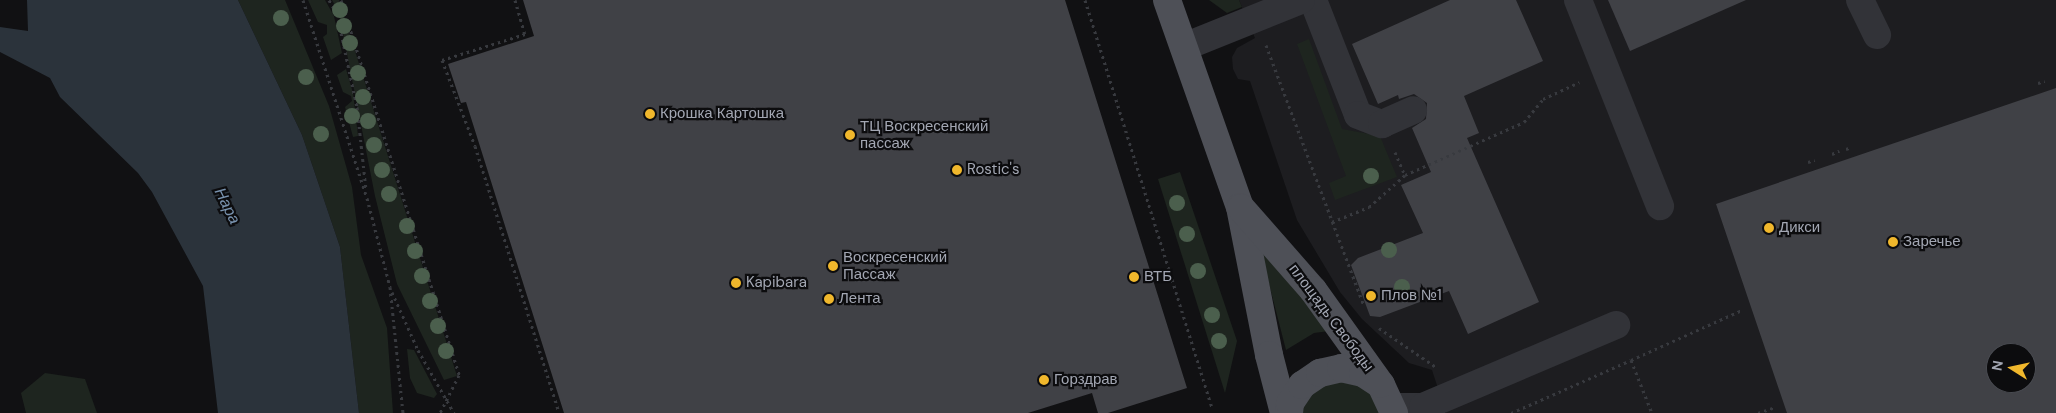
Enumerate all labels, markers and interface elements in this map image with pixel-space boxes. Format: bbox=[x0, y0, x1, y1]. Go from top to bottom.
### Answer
place label: Крошка Картошка bbox=[660, 105, 784, 123]
marker: Крошка Картошка bbox=[644, 108, 656, 120]
place label: ТЦ Воскресенский пассаж bbox=[860, 117, 988, 152]
marker: ТЦ Воскресенский пассаж bbox=[844, 129, 856, 141]
place label: Rostic's bbox=[967, 161, 1020, 179]
marker: Rostic's bbox=[951, 164, 963, 176]
water label: Нара bbox=[210, 185, 244, 227]
place label: Дикси bbox=[1779, 219, 1820, 237]
marker: Дикси bbox=[1763, 222, 1775, 234]
place label: Заречье bbox=[1903, 233, 1961, 251]
marker: Заречье bbox=[1887, 236, 1899, 248]
place label: Воскресенский Пассаж bbox=[843, 248, 947, 283]
marker: Воскресенский Пассаж bbox=[827, 260, 839, 272]
street label: площадь Свободы bbox=[1285, 261, 1377, 375]
place label: ВТБ bbox=[1144, 268, 1172, 286]
marker: ВТБ bbox=[1128, 271, 1140, 283]
place label: Kapibara bbox=[746, 274, 807, 292]
marker: Kapibara bbox=[730, 277, 742, 289]
place label: Плов №1 bbox=[1381, 287, 1442, 305]
place label: Лента bbox=[839, 290, 881, 308]
marker: Плов №1 bbox=[1365, 290, 1377, 302]
marker: Лента bbox=[823, 293, 835, 305]
north arrow bbox=[1986, 343, 2036, 393]
text: N bbox=[1987, 359, 2007, 372]
place label: Горздрав bbox=[1054, 371, 1118, 389]
marker: Горздрав bbox=[1038, 374, 1050, 386]

